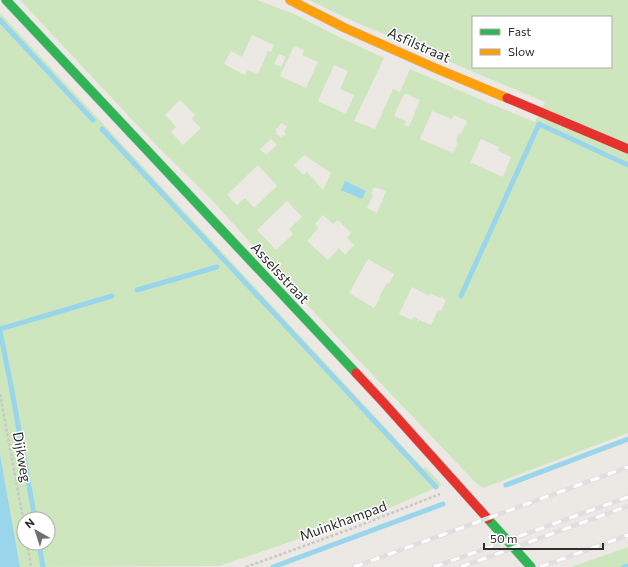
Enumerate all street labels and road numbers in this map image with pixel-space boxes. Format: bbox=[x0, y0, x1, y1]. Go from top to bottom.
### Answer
street label: Asfilstraat bbox=[385, 23, 453, 66]
street label: Asselsstraat bbox=[248, 238, 313, 307]
street label: Dijkweg bbox=[10, 430, 35, 484]
street label: Muinkhampad bbox=[297, 497, 389, 544]

